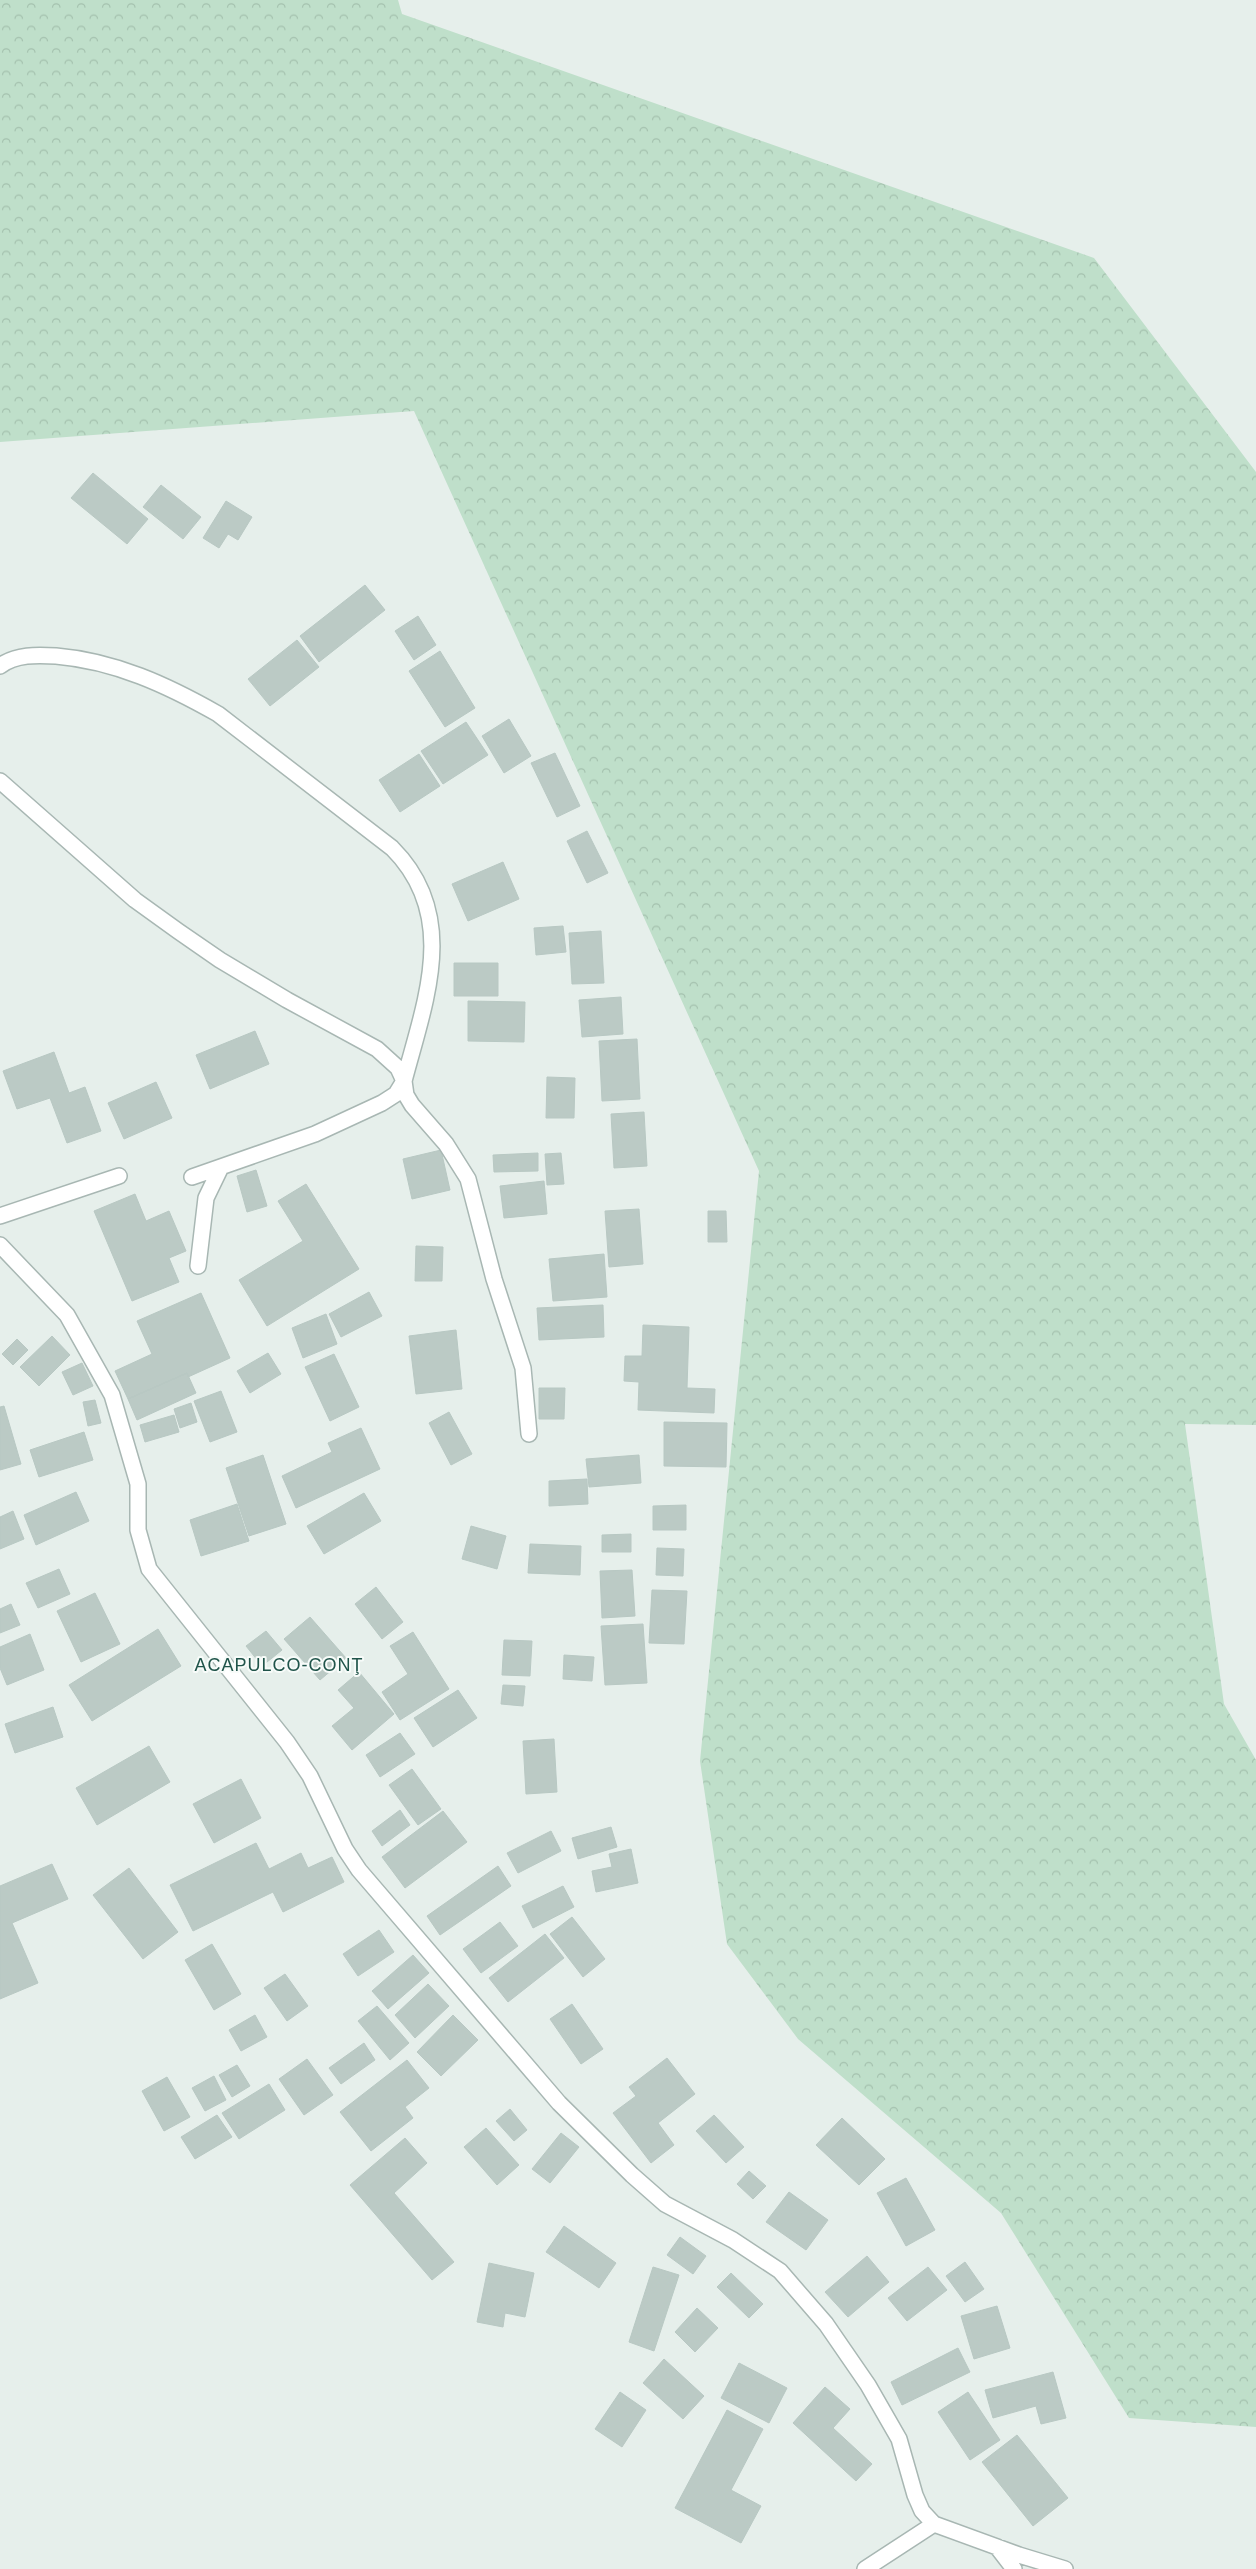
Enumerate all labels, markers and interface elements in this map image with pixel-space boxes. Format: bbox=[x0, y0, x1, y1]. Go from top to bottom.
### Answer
district label: ACAPULCO-CONŢ bbox=[194, 1655, 364, 1675]

